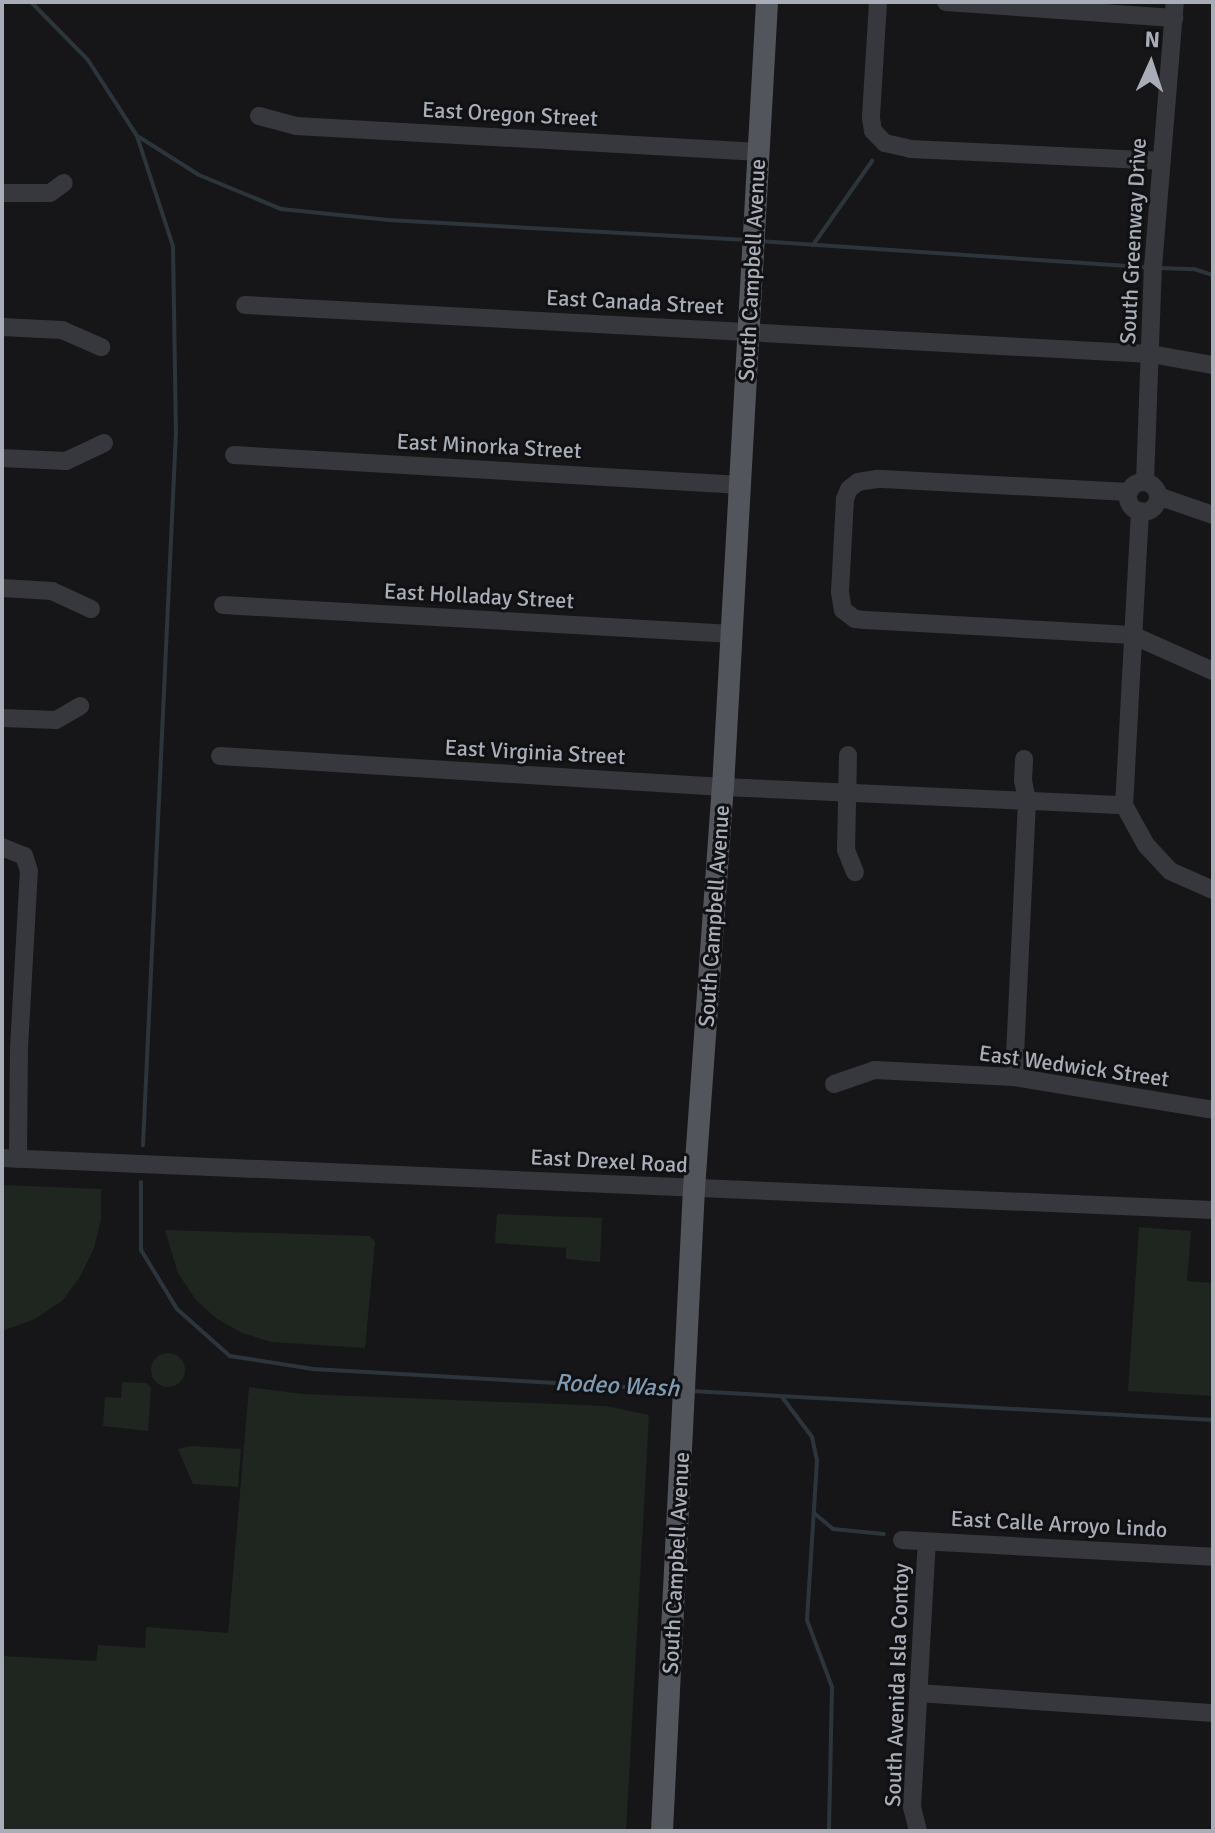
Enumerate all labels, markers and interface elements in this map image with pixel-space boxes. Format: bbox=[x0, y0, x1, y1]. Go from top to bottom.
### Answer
north arrow bbox=[1111, 24, 1191, 104]
text: N bbox=[1144, 26, 1161, 53]
street label: East Oregon Street bbox=[421, 96, 599, 132]
street label: South Greenway Drive bbox=[1114, 137, 1152, 345]
street label: South Campbell Avenue bbox=[733, 158, 771, 382]
street label: East Canada Street bbox=[545, 284, 725, 320]
street label: East Minorka Street bbox=[396, 428, 582, 464]
street label: East Holladay Street bbox=[383, 578, 575, 614]
street label: East Virginia Street bbox=[444, 734, 626, 770]
street label: South Campbell Avenue bbox=[693, 804, 735, 1028]
street label: East Wedwick Street bbox=[977, 1040, 1171, 1092]
street label: East Drexel Road bbox=[530, 1144, 688, 1178]
water label: Rodeo Wash bbox=[554, 1368, 680, 1404]
street label: South Campbell Avenue bbox=[657, 1451, 695, 1675]
street label: East Calle Arroyo Lindo bbox=[950, 1505, 1168, 1543]
street label: South Avenida Isla Contoy bbox=[880, 1563, 914, 1807]

